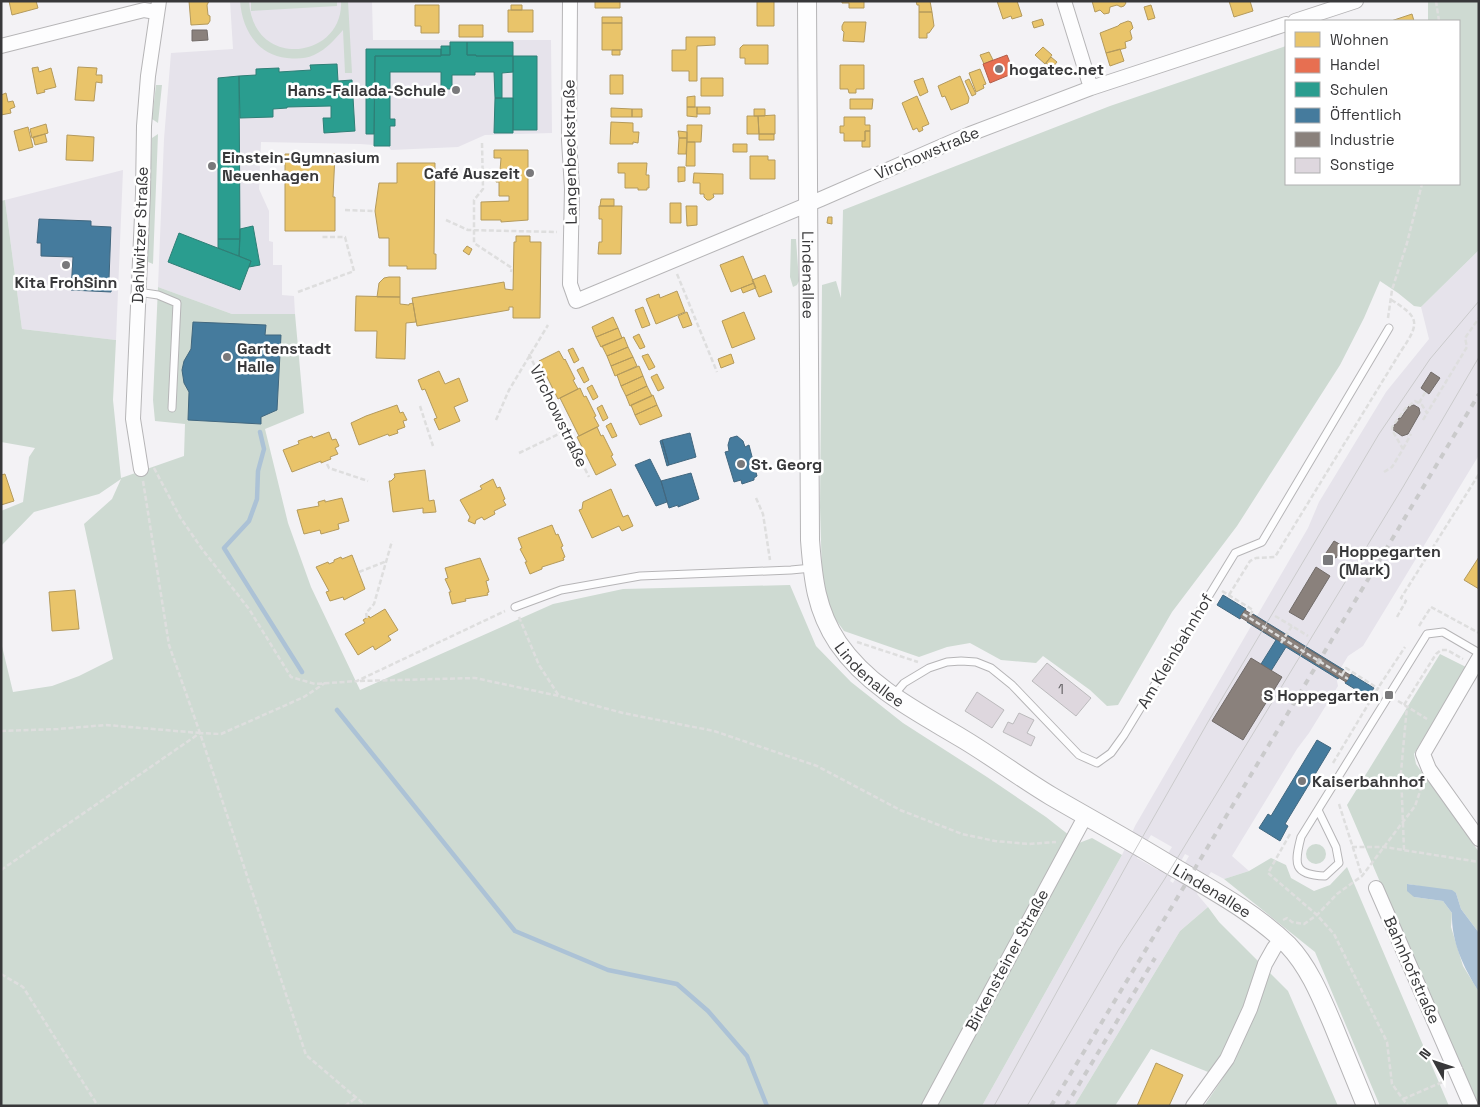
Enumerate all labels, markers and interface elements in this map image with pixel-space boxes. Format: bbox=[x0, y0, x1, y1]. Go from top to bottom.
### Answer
legend bbox=[1285, 20, 1460, 185]
text: Wohnen bbox=[1330, 30, 1389, 49]
text: Handel bbox=[1330, 55, 1380, 74]
place label: hogatec.net bbox=[1009, 59, 1104, 80]
marker: hogatec.net bbox=[993, 63, 1005, 75]
street label: Langenbeckstraße bbox=[558, 79, 582, 225]
place label: Hans-Fallada-Schule bbox=[287, 80, 446, 101]
text: Schulen bbox=[1330, 80, 1388, 99]
marker: Hans-Fallada-Schule bbox=[450, 84, 462, 96]
text: Öffentlich bbox=[1330, 105, 1401, 124]
street label: Virchowstraße bbox=[872, 122, 982, 184]
text: Industrie bbox=[1330, 130, 1395, 149]
place label: Einstein-Gymnasium Neuenhagen bbox=[222, 147, 380, 186]
text: Sonstige bbox=[1330, 155, 1395, 174]
marker: Einstein-Gymnasium Neuenhagen bbox=[206, 160, 218, 172]
place label: Café Auszeit bbox=[424, 163, 520, 184]
street label: Dahlwitzer Straße bbox=[127, 166, 153, 304]
marker: Café Auszeit bbox=[524, 167, 536, 179]
street label: Lindenallee bbox=[798, 231, 819, 319]
marker: Kita FrohSinn bbox=[60, 259, 72, 271]
place label: Kita FrohSinn bbox=[15, 272, 117, 293]
place label: Gartenstadt Halle bbox=[237, 338, 331, 377]
marker: Gartenstadt Halle bbox=[221, 351, 233, 363]
street label: Virchowstraße bbox=[525, 361, 593, 471]
place label: St. Georg bbox=[751, 454, 822, 475]
marker: St. Georg bbox=[735, 458, 747, 470]
place label: Hoppegarten (Mark) bbox=[1339, 541, 1441, 580]
marker: Hoppegarten (Mark) bbox=[1321, 553, 1335, 567]
street label: Am Kleinbahnhof bbox=[1132, 590, 1218, 712]
street label: Lindenallee bbox=[830, 638, 909, 712]
house number: 1 bbox=[1058, 680, 1064, 698]
place label: S Hoppegarten bbox=[1263, 685, 1379, 706]
marker: S Hoppegarten bbox=[1383, 689, 1395, 701]
place label: Kaiserbahnhof bbox=[1312, 771, 1425, 792]
marker: Kaiserbahnhof bbox=[1296, 775, 1308, 787]
street label: Lindenallee bbox=[1169, 859, 1256, 922]
street label: Birkensteiner Straße bbox=[961, 885, 1053, 1035]
street label: Bahnhofstraße bbox=[1379, 913, 1445, 1027]
north arrow bbox=[1410, 1037, 1460, 1087]
text: N bbox=[1415, 1044, 1435, 1063]

